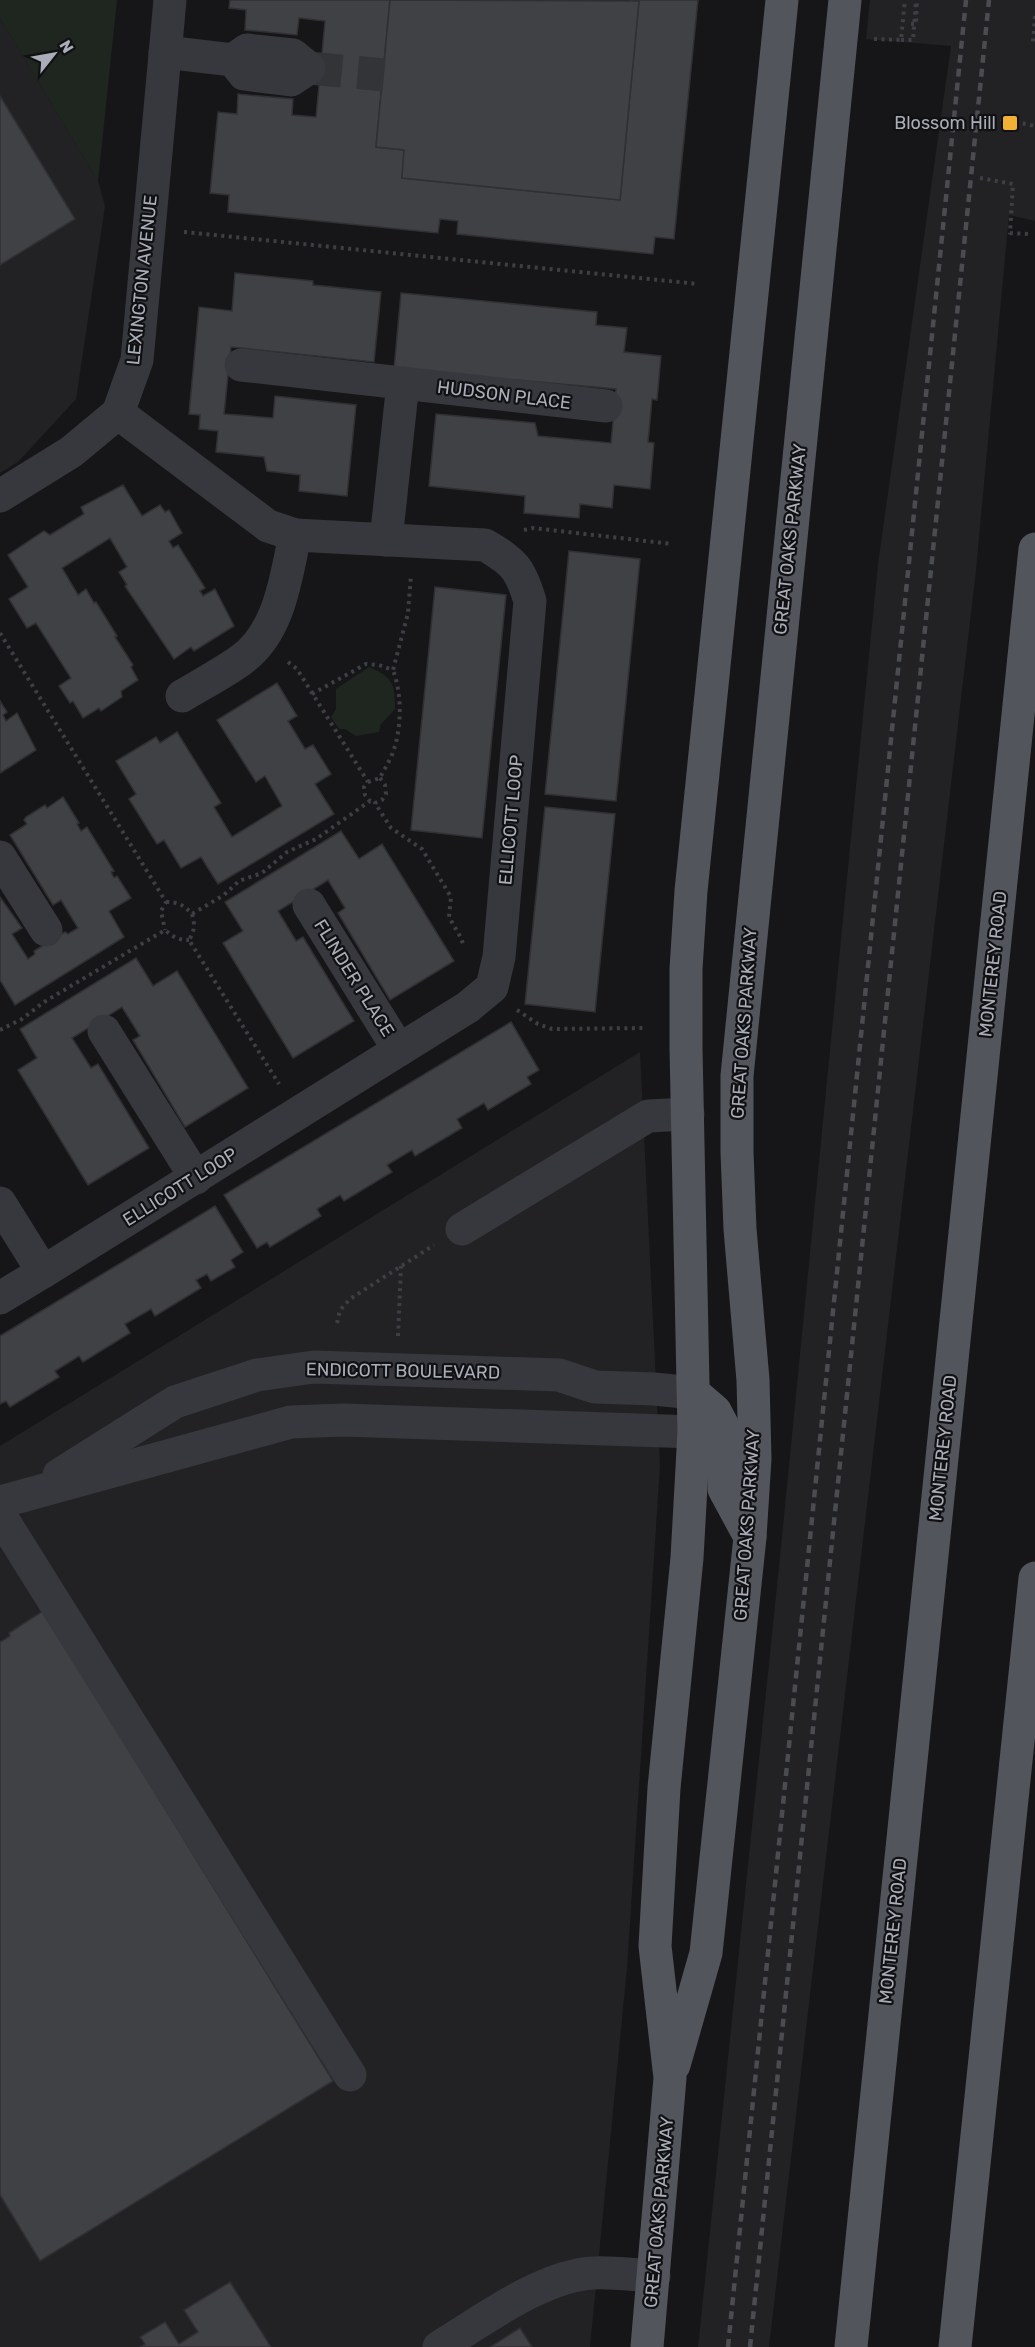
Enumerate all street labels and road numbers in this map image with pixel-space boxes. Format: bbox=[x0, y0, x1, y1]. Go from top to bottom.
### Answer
street label: LEXINGTON AVENUE bbox=[122, 194, 162, 366]
street label: HUDSON PLACE bbox=[436, 376, 572, 414]
street label: GREAT OAKS PARKWAY bbox=[769, 442, 811, 636]
street label: ELLICOTT LOOP bbox=[494, 754, 528, 886]
street label: MONTEREY ROAD bbox=[974, 890, 1012, 1038]
street label: FLINDER PLACE bbox=[309, 915, 399, 1041]
street label: GREAT OAKS PARKWAY bbox=[726, 926, 762, 1120]
street label: ELLICOTT LOOP bbox=[119, 1143, 241, 1231]
street label: ENDICOTT BOULEVARD bbox=[306, 1358, 500, 1384]
street label: MONTEREY ROAD bbox=[924, 1374, 962, 1522]
street label: GREAT OAKS PARKWAY bbox=[729, 1428, 765, 1622]
street label: MONTEREY ROAD bbox=[874, 1857, 912, 2005]
street label: GREAT OAKS PARKWAY bbox=[640, 2115, 678, 2309]

